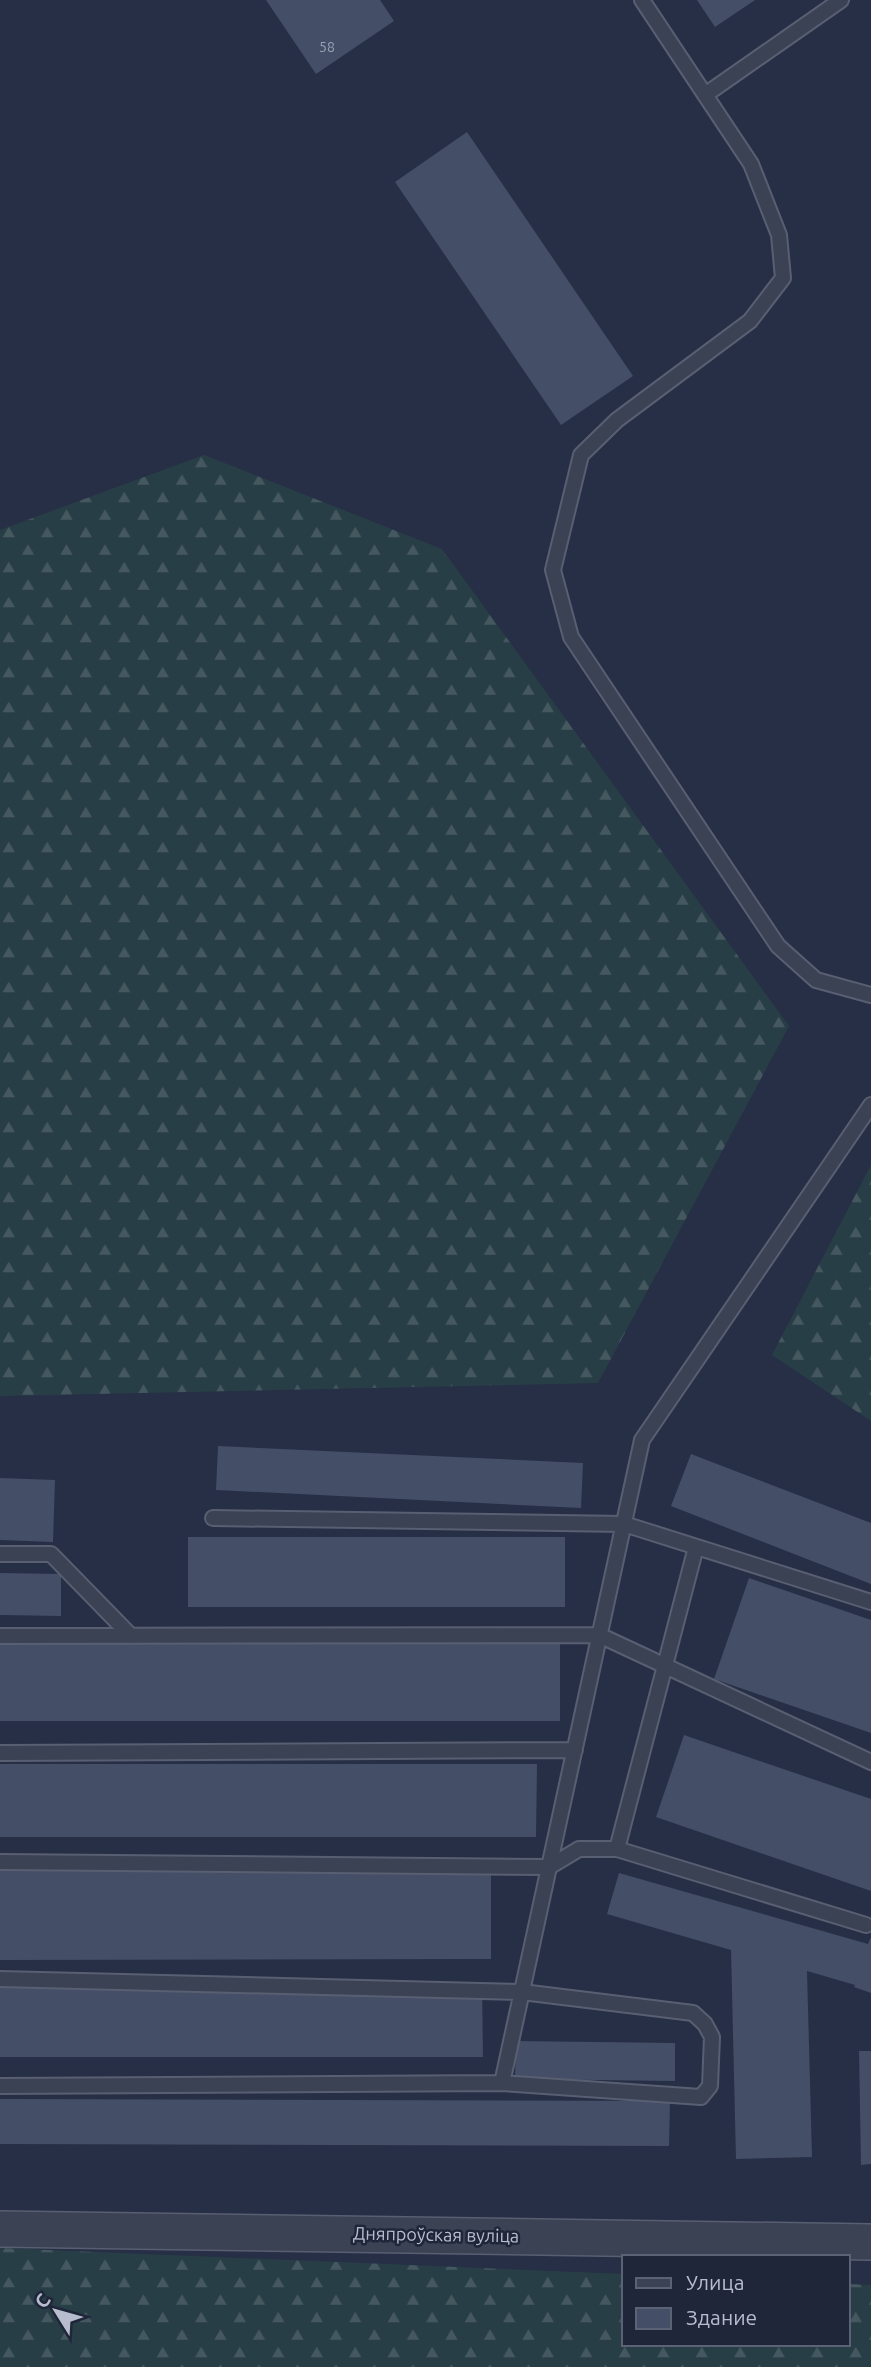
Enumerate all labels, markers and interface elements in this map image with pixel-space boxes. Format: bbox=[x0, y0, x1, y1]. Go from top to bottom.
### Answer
house number: 58 bbox=[319, 39, 335, 55]
street label: Дняпроўская вуліца bbox=[353, 2223, 519, 2245]
legend bbox=[622, 2255, 850, 2346]
text: Улица bbox=[686, 2270, 744, 2294]
north arrow bbox=[21, 2276, 91, 2346]
text: С bbox=[30, 2289, 55, 2312]
text: Здание bbox=[686, 2305, 757, 2329]

